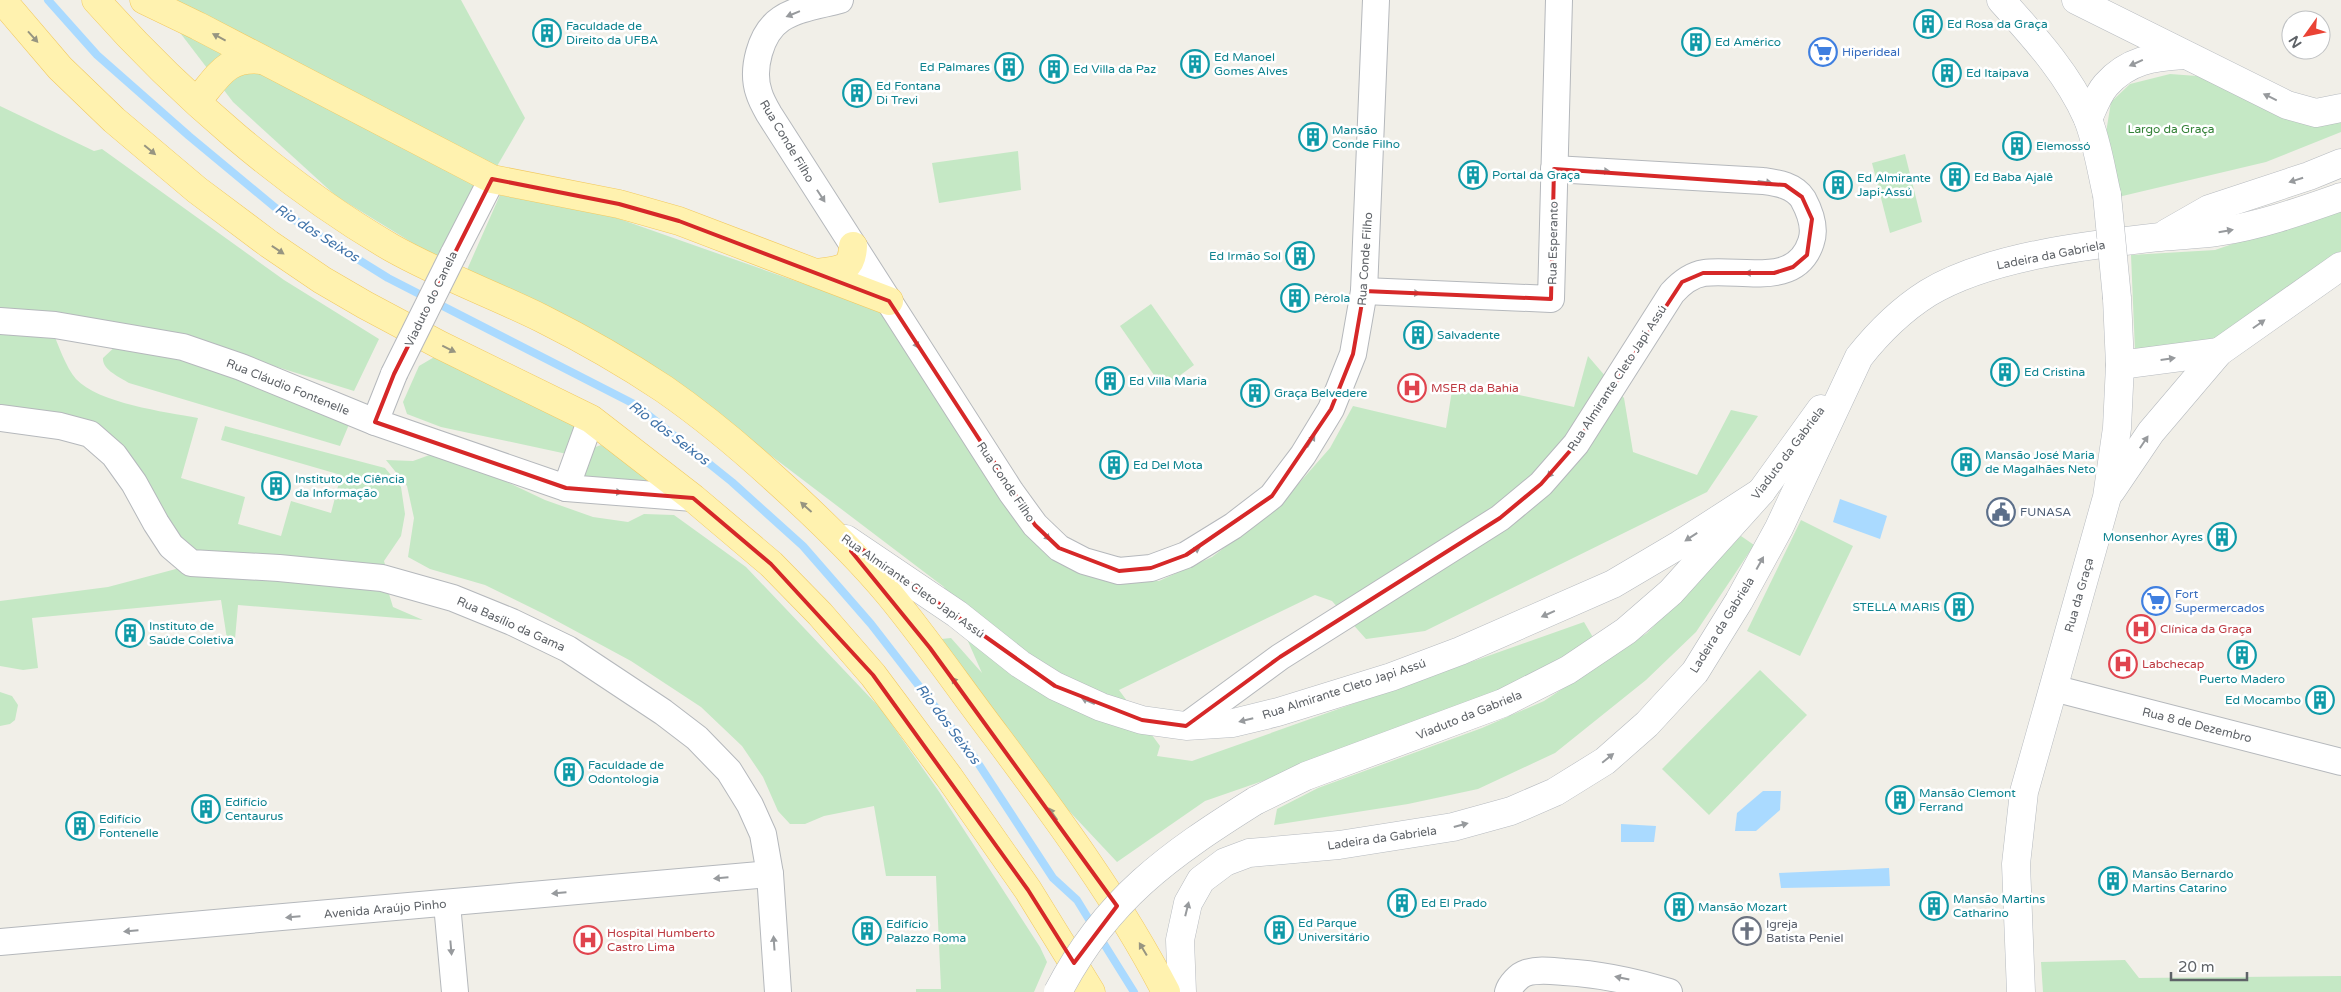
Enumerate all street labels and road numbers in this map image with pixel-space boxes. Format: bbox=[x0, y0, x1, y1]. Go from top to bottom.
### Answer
street label: Rua Conde Filho bbox=[757, 97, 817, 185]
street label: Rua Esperanto bbox=[1545, 201, 1561, 285]
street label: Rua Conde Filho bbox=[1355, 212, 1375, 306]
street label: Ladeira da Gabriela bbox=[1995, 238, 2107, 272]
street label: Viaduto do Canela bbox=[402, 249, 460, 349]
street label: Rua Almirante Cleto Japi Assú bbox=[1564, 302, 1670, 454]
street label: Rua Cláudio Fontenelle bbox=[224, 356, 352, 418]
street label: Viaduto da Gabriela bbox=[1749, 404, 1827, 502]
street label: Rua Conde Filho bbox=[974, 439, 1038, 525]
street label: Rua Almirante Cleto Japi Assú bbox=[839, 531, 987, 641]
street label: Rua da Graça bbox=[2062, 556, 2096, 634]
street label: Ladeira da Gabriela bbox=[1687, 574, 1757, 676]
street label: Rua Basílio da Gama bbox=[455, 594, 567, 654]
street label: Rua Almirante Cleto Japi Assú bbox=[1260, 656, 1428, 722]
street label: Viaduto da Gabriela bbox=[1414, 687, 1524, 743]
street label: Rua 8 de Dezembro bbox=[2141, 705, 2253, 745]
street label: Ladeira da Gabriela bbox=[1326, 823, 1438, 853]
street label: Avenida Araújo Pinho bbox=[323, 897, 447, 921]

